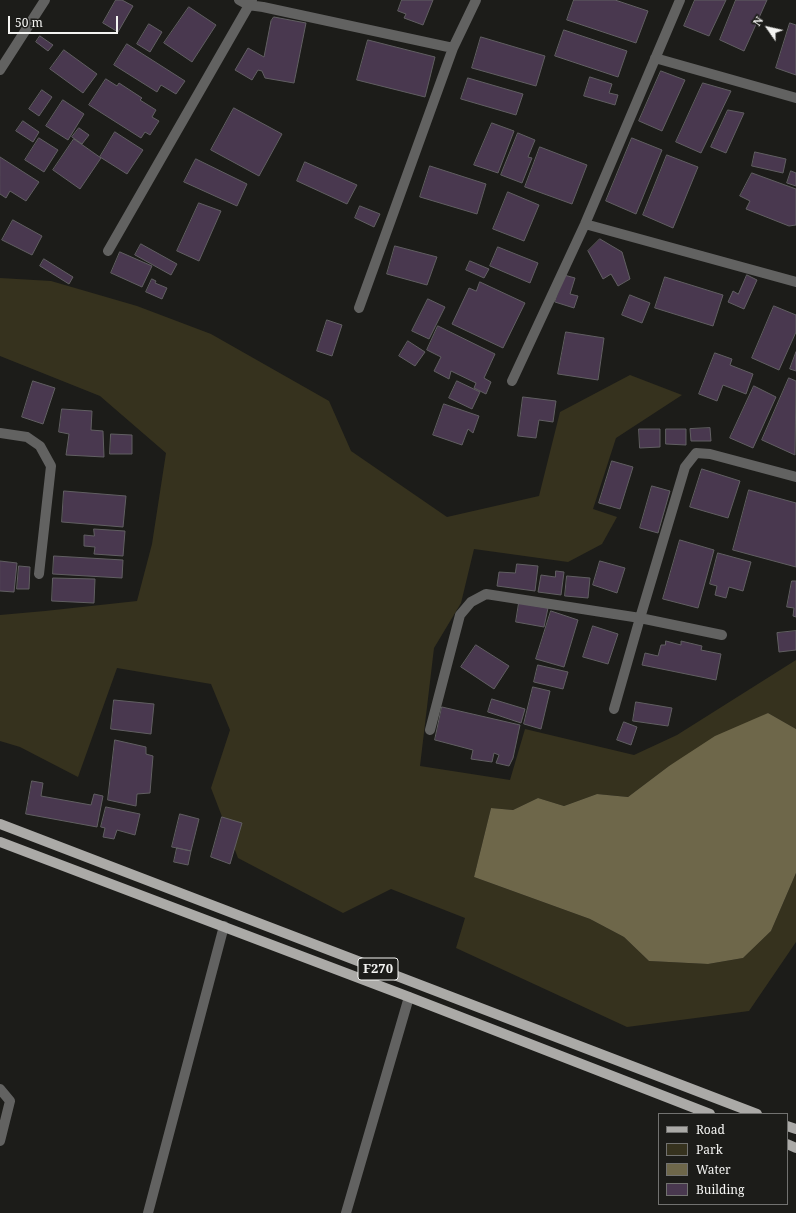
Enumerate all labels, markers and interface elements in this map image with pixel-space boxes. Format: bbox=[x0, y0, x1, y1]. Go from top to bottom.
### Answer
scale bar bbox=[10, 8, 120, 34]
north arrow bbox=[748, 8, 788, 48]
text: N bbox=[749, 13, 766, 29]
text: 50 m bbox=[15, 14, 43, 31]
road number: F270 bbox=[358, 958, 398, 980]
legend bbox=[658, 1113, 788, 1205]
text: Road bbox=[696, 1121, 725, 1138]
text: Park bbox=[696, 1141, 723, 1158]
text: Water bbox=[696, 1161, 731, 1178]
text: Building bbox=[696, 1181, 744, 1198]

